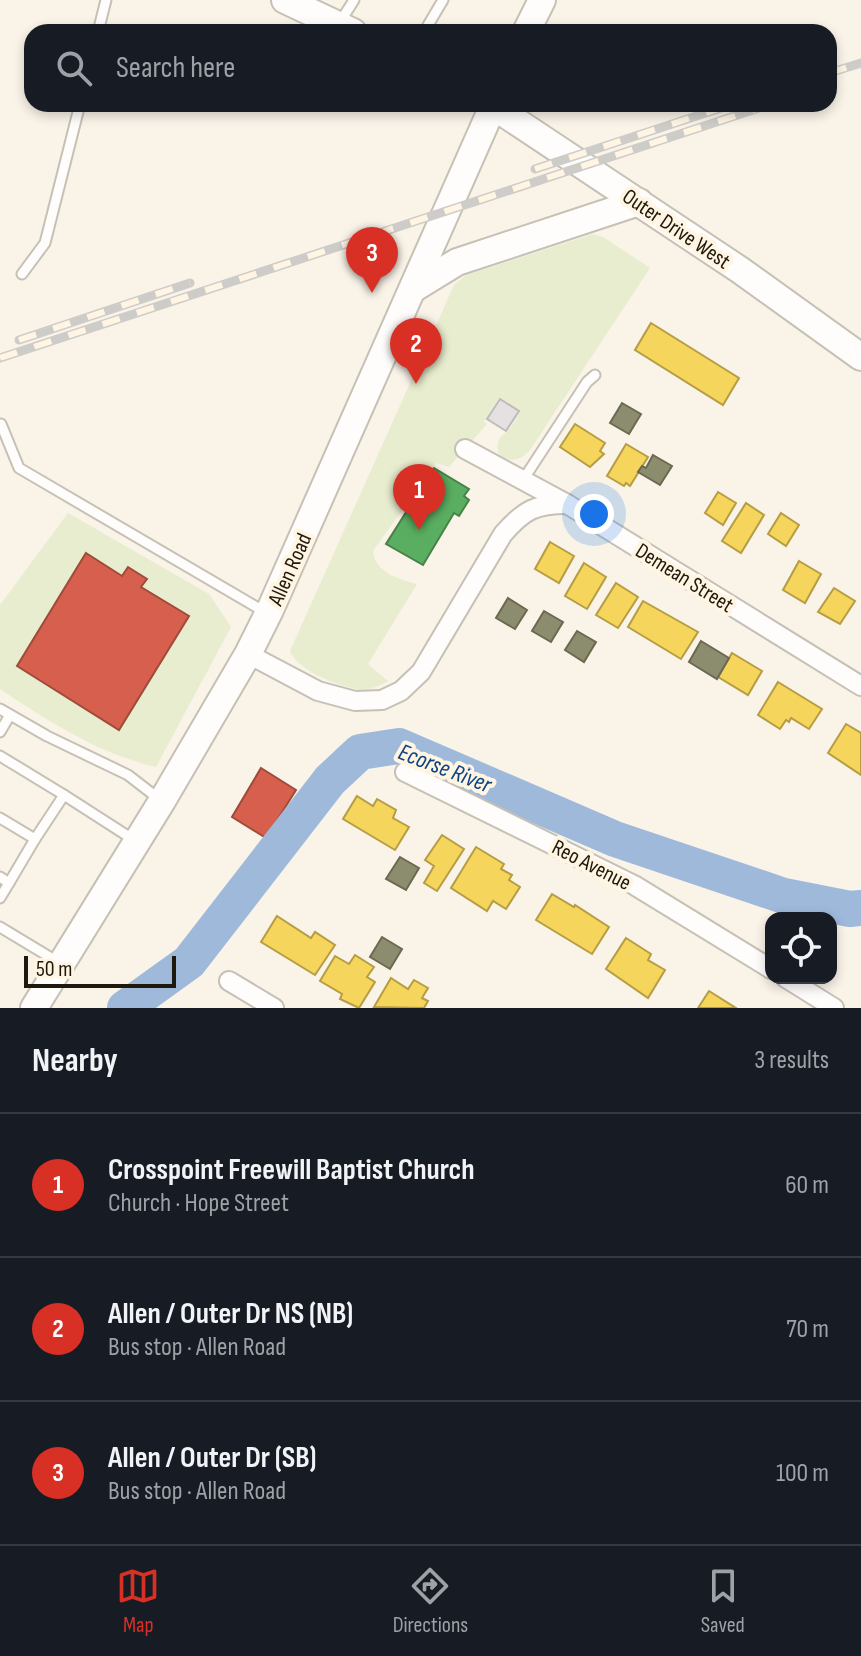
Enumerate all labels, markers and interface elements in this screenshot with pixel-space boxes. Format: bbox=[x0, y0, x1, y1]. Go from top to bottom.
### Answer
search box bbox=[24, 24, 837, 112]
icon: search bbox=[52, 46, 96, 90]
text: Search here bbox=[116, 50, 235, 86]
street label: Outer Drive West bbox=[617, 183, 736, 275]
pin: 3 bbox=[346, 227, 398, 293]
pin: 2 bbox=[390, 318, 442, 384]
pin: 1 bbox=[393, 464, 445, 530]
your location bbox=[574, 494, 614, 534]
street label: Allen Road bbox=[262, 529, 318, 611]
street label: Demean Street bbox=[630, 538, 738, 619]
water label: Ecorse River bbox=[394, 738, 496, 800]
street label: Reo Avenue bbox=[547, 834, 635, 897]
map controls bbox=[765, 912, 837, 984]
button: locate bbox=[765, 912, 837, 984]
scale bar bbox=[24, 952, 176, 988]
text: 50 m bbox=[36, 956, 72, 983]
text: Nearby bbox=[32, 1040, 118, 1081]
text: 3 results bbox=[754, 1045, 829, 1076]
text: Crosspoint Freewill Baptist Church bbox=[108, 1152, 475, 1188]
text: 1 bbox=[53, 1170, 63, 1201]
text: 60 m bbox=[785, 1170, 829, 1201]
text: Church · Hope Street bbox=[108, 1188, 289, 1219]
text: Allen / Outer Dr NS (NB) bbox=[108, 1296, 353, 1332]
text: 2 bbox=[52, 1314, 64, 1345]
text: 70 m bbox=[786, 1314, 829, 1345]
text: Bus stop · Allen Road bbox=[108, 1332, 286, 1363]
text: Allen / Outer Dr (SB) bbox=[108, 1440, 316, 1476]
text: 3 bbox=[52, 1458, 64, 1489]
text: 100 m bbox=[776, 1458, 829, 1489]
text: Bus stop · Allen Road bbox=[108, 1476, 286, 1507]
tab: Map bbox=[116, 1564, 160, 1639]
tab: Directions bbox=[393, 1564, 468, 1639]
tab: Saved bbox=[701, 1564, 745, 1639]

